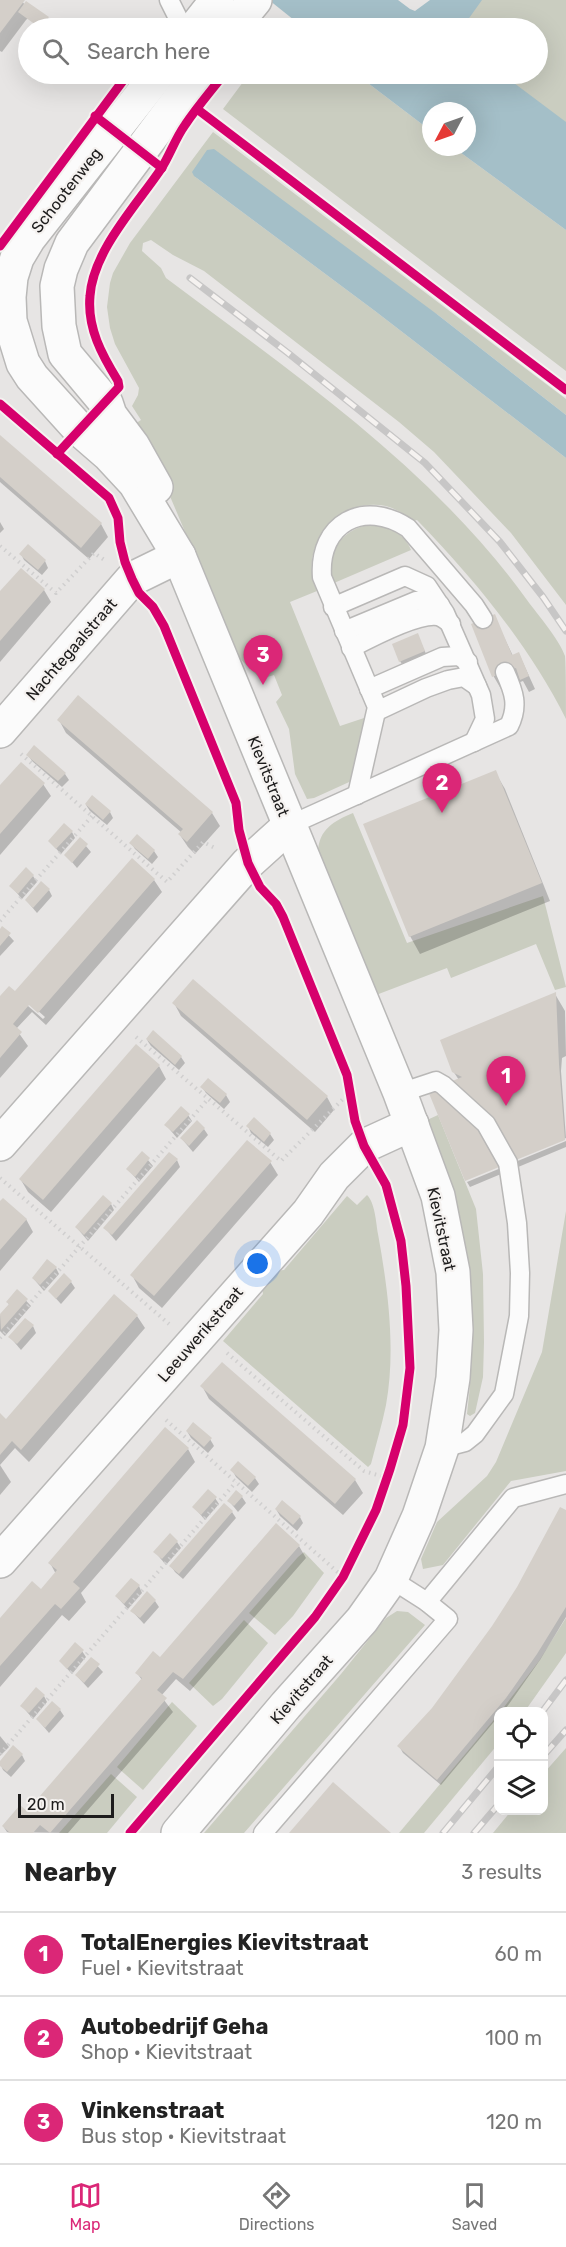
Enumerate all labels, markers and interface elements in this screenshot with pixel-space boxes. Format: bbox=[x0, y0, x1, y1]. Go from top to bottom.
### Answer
search box bbox=[18, 18, 548, 84]
icon: search bbox=[39, 35, 72, 68]
text: Search here bbox=[87, 38, 210, 65]
north arrow bbox=[422, 102, 476, 156]
street label: Schootenweg bbox=[27, 144, 106, 237]
street label: Nachtegaalstraat bbox=[22, 594, 121, 704]
pin: 3 bbox=[244, 636, 282, 685]
street label: Kievitstraat bbox=[244, 733, 293, 819]
pin: 2 bbox=[422, 764, 462, 813]
pin: 1 bbox=[486, 1056, 526, 1106]
street label: Kievitstraat bbox=[423, 1185, 460, 1273]
your location bbox=[243, 1249, 272, 1278]
street label: Leeuwerikstraat bbox=[154, 1283, 247, 1386]
street label: Kievitstraat bbox=[266, 1651, 337, 1728]
map controls bbox=[494, 1707, 548, 1815]
button: locate bbox=[494, 1707, 548, 1761]
button: layers bbox=[494, 1761, 548, 1815]
scale bar bbox=[18, 1791, 114, 1818]
text: 20 m bbox=[27, 1795, 65, 1814]
text: Nearby bbox=[24, 1857, 117, 1888]
text: 3 results bbox=[461, 1860, 542, 1884]
text: TotalEnergies Kievitstraat bbox=[81, 1929, 369, 1956]
text: 1 bbox=[39, 1942, 48, 1966]
text: 60 m bbox=[495, 1942, 542, 1966]
text: Fuel · Kievitstraat bbox=[81, 1956, 244, 1980]
text: Autobedrijf Geha bbox=[81, 2013, 268, 2040]
text: 2 bbox=[37, 2026, 50, 2050]
text: 100 m bbox=[485, 2026, 542, 2050]
text: Shop · Kievitstraat bbox=[81, 2040, 252, 2064]
text: Vinkenstraat bbox=[81, 2097, 224, 2124]
text: 3 bbox=[37, 2110, 50, 2134]
text: 120 m bbox=[486, 2110, 542, 2134]
text: Bus stop · Kievitstraat bbox=[81, 2124, 286, 2148]
tab: Map bbox=[69, 2179, 102, 2234]
tab: Directions bbox=[239, 2179, 315, 2234]
tab: Saved bbox=[452, 2179, 497, 2234]

